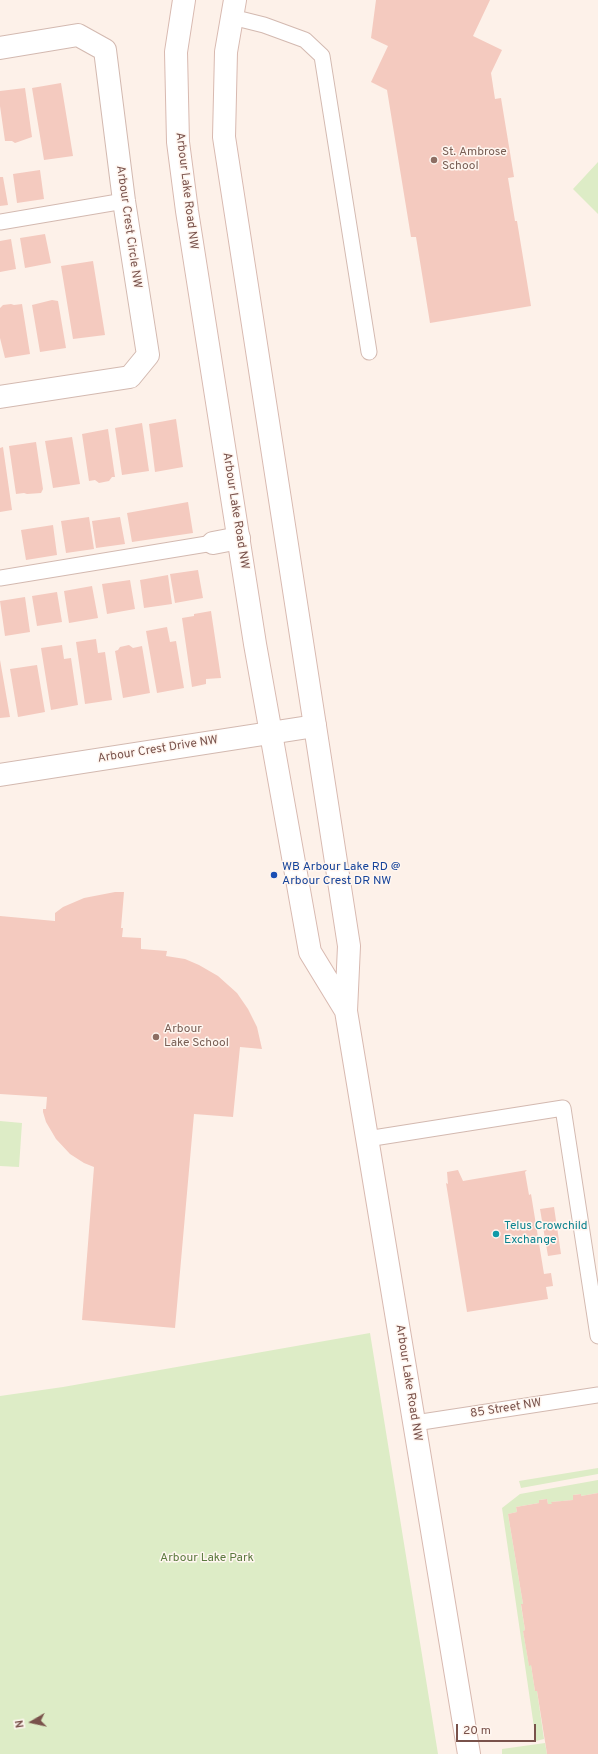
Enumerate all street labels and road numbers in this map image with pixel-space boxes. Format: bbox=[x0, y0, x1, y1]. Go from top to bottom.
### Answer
street label: Arbour Lake Road NW bbox=[172, 132, 200, 250]
street label: Arbour Crest Circle NW bbox=[112, 165, 144, 289]
street label: Arbour Lake Road NW bbox=[219, 452, 251, 570]
street label: Arbour Crest Drive NW bbox=[97, 733, 219, 767]
street label: Arbour Lake Road NW bbox=[392, 1324, 424, 1442]
street label: 85 Street NW bbox=[469, 1396, 543, 1422]

